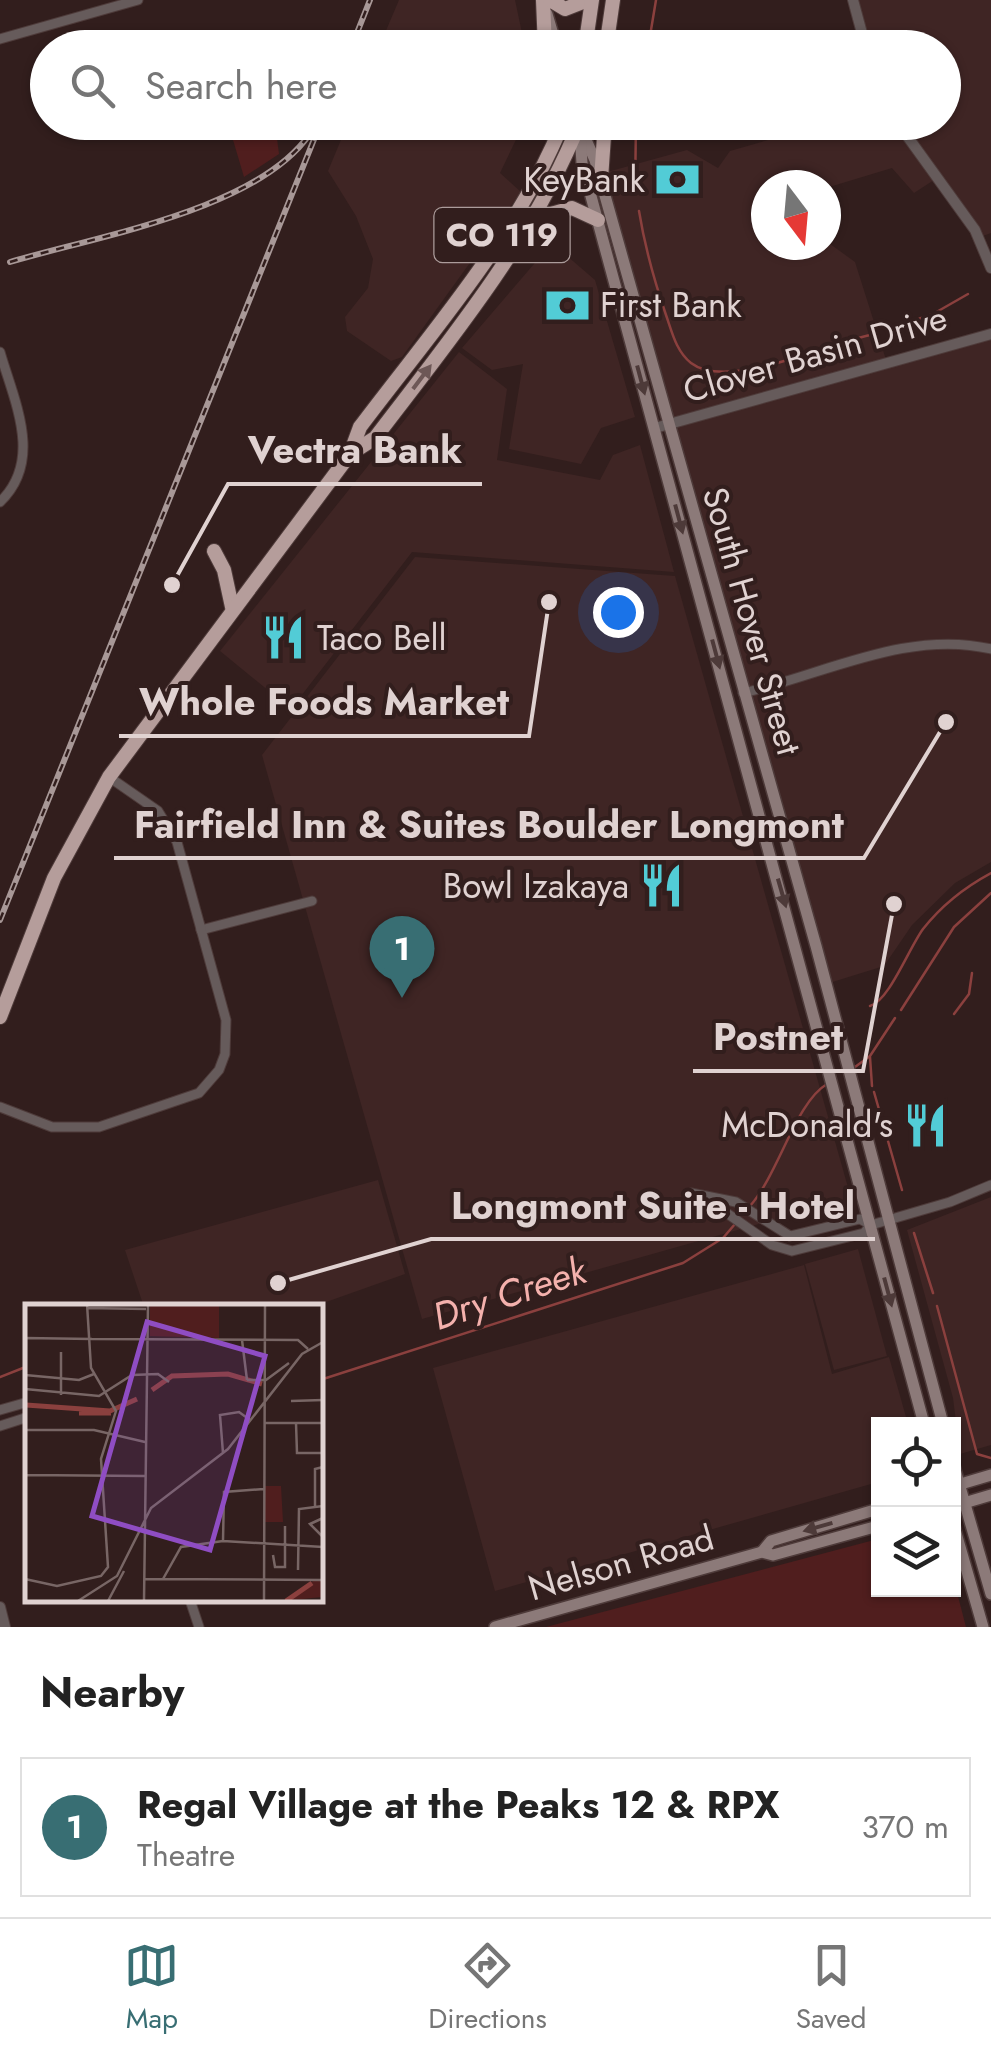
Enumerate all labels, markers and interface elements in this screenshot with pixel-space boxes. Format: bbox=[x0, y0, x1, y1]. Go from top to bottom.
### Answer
search box bbox=[30, 30, 961, 140]
icon: search bbox=[65, 58, 120, 113]
text: Search here bbox=[145, 58, 337, 113]
place label: KeyBank bbox=[523, 155, 646, 205]
bank icon: KeyBank bbox=[654, 156, 702, 204]
north arrow bbox=[751, 170, 841, 260]
road number: CO 119 bbox=[434, 208, 570, 262]
place label: First Bank bbox=[600, 280, 742, 330]
bank icon: First Bank bbox=[543, 281, 591, 329]
street label: Clover Basin Drive bbox=[677, 292, 953, 416]
one-way arrow bbox=[411, 364, 431, 390]
one-way arrow bbox=[634, 365, 650, 396]
callout: Vectra Bank bbox=[228, 416, 482, 484]
text: Vectra Bank bbox=[247, 422, 462, 477]
street label: South Hover Street bbox=[690, 481, 814, 761]
one-way arrow bbox=[672, 504, 688, 535]
your location bbox=[593, 587, 644, 638]
place label: Taco Bell bbox=[317, 613, 447, 663]
restaurant icon: Taco Bell bbox=[260, 614, 308, 662]
one-way arrow bbox=[708, 639, 724, 670]
callout: Whole Foods Market bbox=[119, 668, 529, 736]
text: Whole Foods Market bbox=[139, 674, 509, 729]
callout: Fairfield Inn & Suites Boulder Longmont bbox=[114, 790, 864, 858]
text: Fairfield Inn & Suites Boulder Longmont bbox=[134, 797, 844, 852]
place label: Bowl Izakaya bbox=[443, 861, 629, 911]
restaurant icon: Bowl Izakaya bbox=[638, 862, 686, 910]
one-way arrow bbox=[775, 878, 790, 909]
pin: 1 bbox=[370, 916, 434, 998]
callout: Postnet bbox=[693, 1003, 863, 1071]
text: Postnet bbox=[713, 1009, 843, 1064]
place label: McDonald's bbox=[721, 1100, 893, 1150]
restaurant icon: McDonald's bbox=[902, 1101, 950, 1149]
callout: Longmont Suite - Hotel bbox=[431, 1171, 875, 1239]
text: Longmont Suite - Hotel bbox=[451, 1178, 855, 1233]
water label: Dry Creek bbox=[425, 1242, 594, 1344]
one-way arrow bbox=[881, 1277, 897, 1308]
inset map bbox=[25, 1304, 322, 1602]
map controls bbox=[871, 1417, 961, 1597]
button: locate bbox=[871, 1417, 961, 1507]
button: layers bbox=[871, 1507, 961, 1597]
street label: Nelson Road bbox=[522, 1513, 720, 1613]
one-way arrow bbox=[802, 1520, 833, 1535]
text: Nearby bbox=[40, 1662, 184, 1723]
text: Regal Village at the Peaks 12 & RPX bbox=[137, 1777, 780, 1832]
text: 1 bbox=[66, 1804, 83, 1850]
text: 370 m bbox=[861, 1804, 949, 1850]
text: Theatre bbox=[137, 1832, 235, 1878]
tab: Map bbox=[124, 1938, 179, 2039]
tab: Directions bbox=[428, 1938, 547, 2039]
tab: Saved bbox=[796, 1938, 867, 2039]

